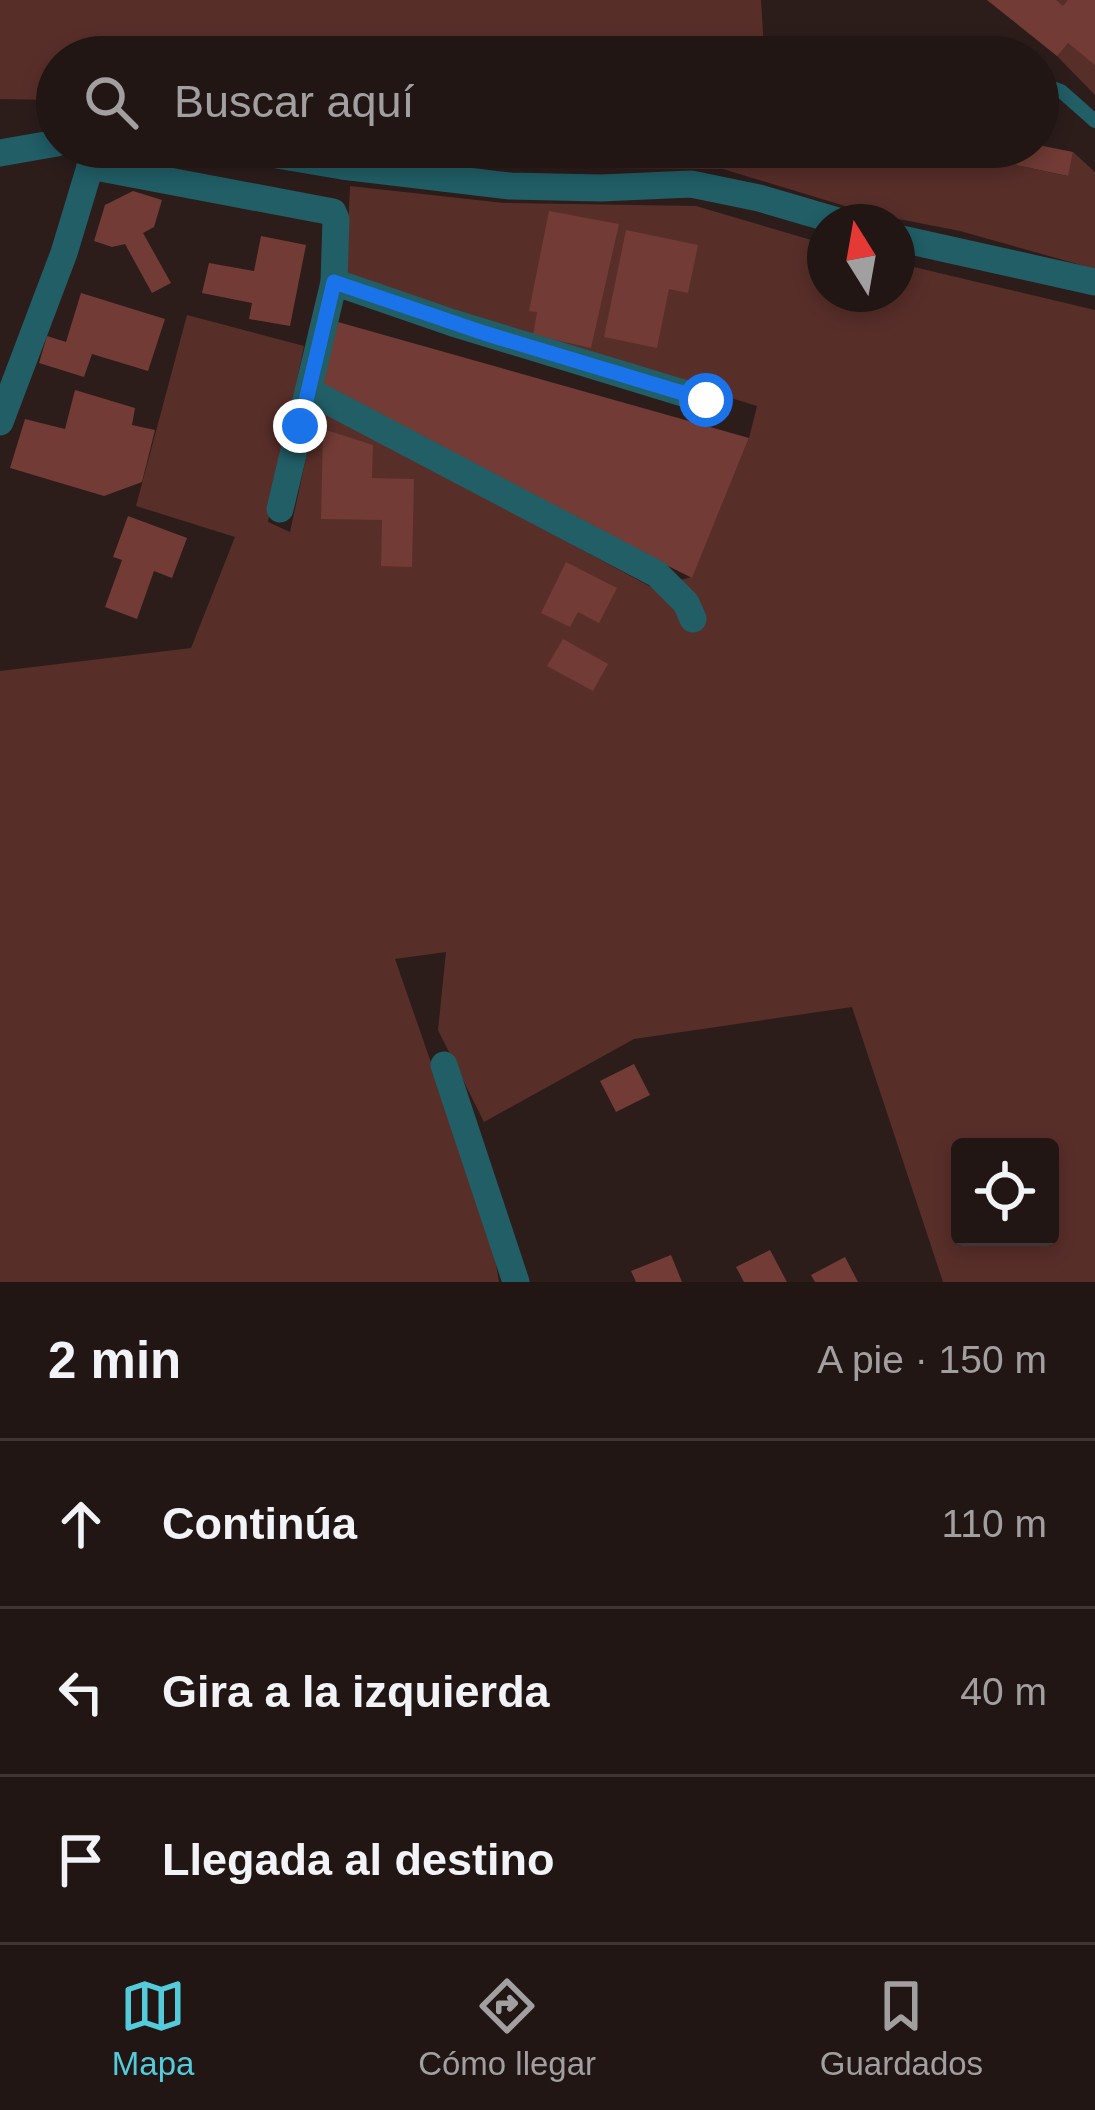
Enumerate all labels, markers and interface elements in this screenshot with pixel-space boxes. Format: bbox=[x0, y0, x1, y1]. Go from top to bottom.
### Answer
search box bbox=[36, 36, 1059, 168]
icon: search bbox=[78, 69, 144, 135]
text: Buscar aquí bbox=[174, 76, 414, 127]
north arrow bbox=[807, 204, 915, 312]
route start bbox=[679, 373, 733, 427]
route end bbox=[273, 399, 327, 453]
map controls bbox=[951, 1138, 1059, 1246]
button: locate bbox=[951, 1138, 1059, 1246]
text: 2 min bbox=[48, 1332, 181, 1389]
text: A pie · 150 m bbox=[817, 1338, 1047, 1381]
icon: ahead bbox=[48, 1491, 114, 1557]
text: Continúa bbox=[162, 1498, 357, 1549]
text: 110 m bbox=[942, 1502, 1047, 1545]
icon: left bbox=[48, 1659, 114, 1725]
text: Gira a la izquierda bbox=[162, 1666, 550, 1717]
text: 40 m bbox=[960, 1670, 1047, 1713]
icon: arrive bbox=[48, 1827, 114, 1893]
text: Llegada al destino bbox=[162, 1834, 555, 1885]
tab: Mapa bbox=[112, 1973, 194, 2083]
tab: Cómo llegar bbox=[418, 1973, 596, 2083]
tab: Guardados bbox=[820, 1973, 983, 2083]

